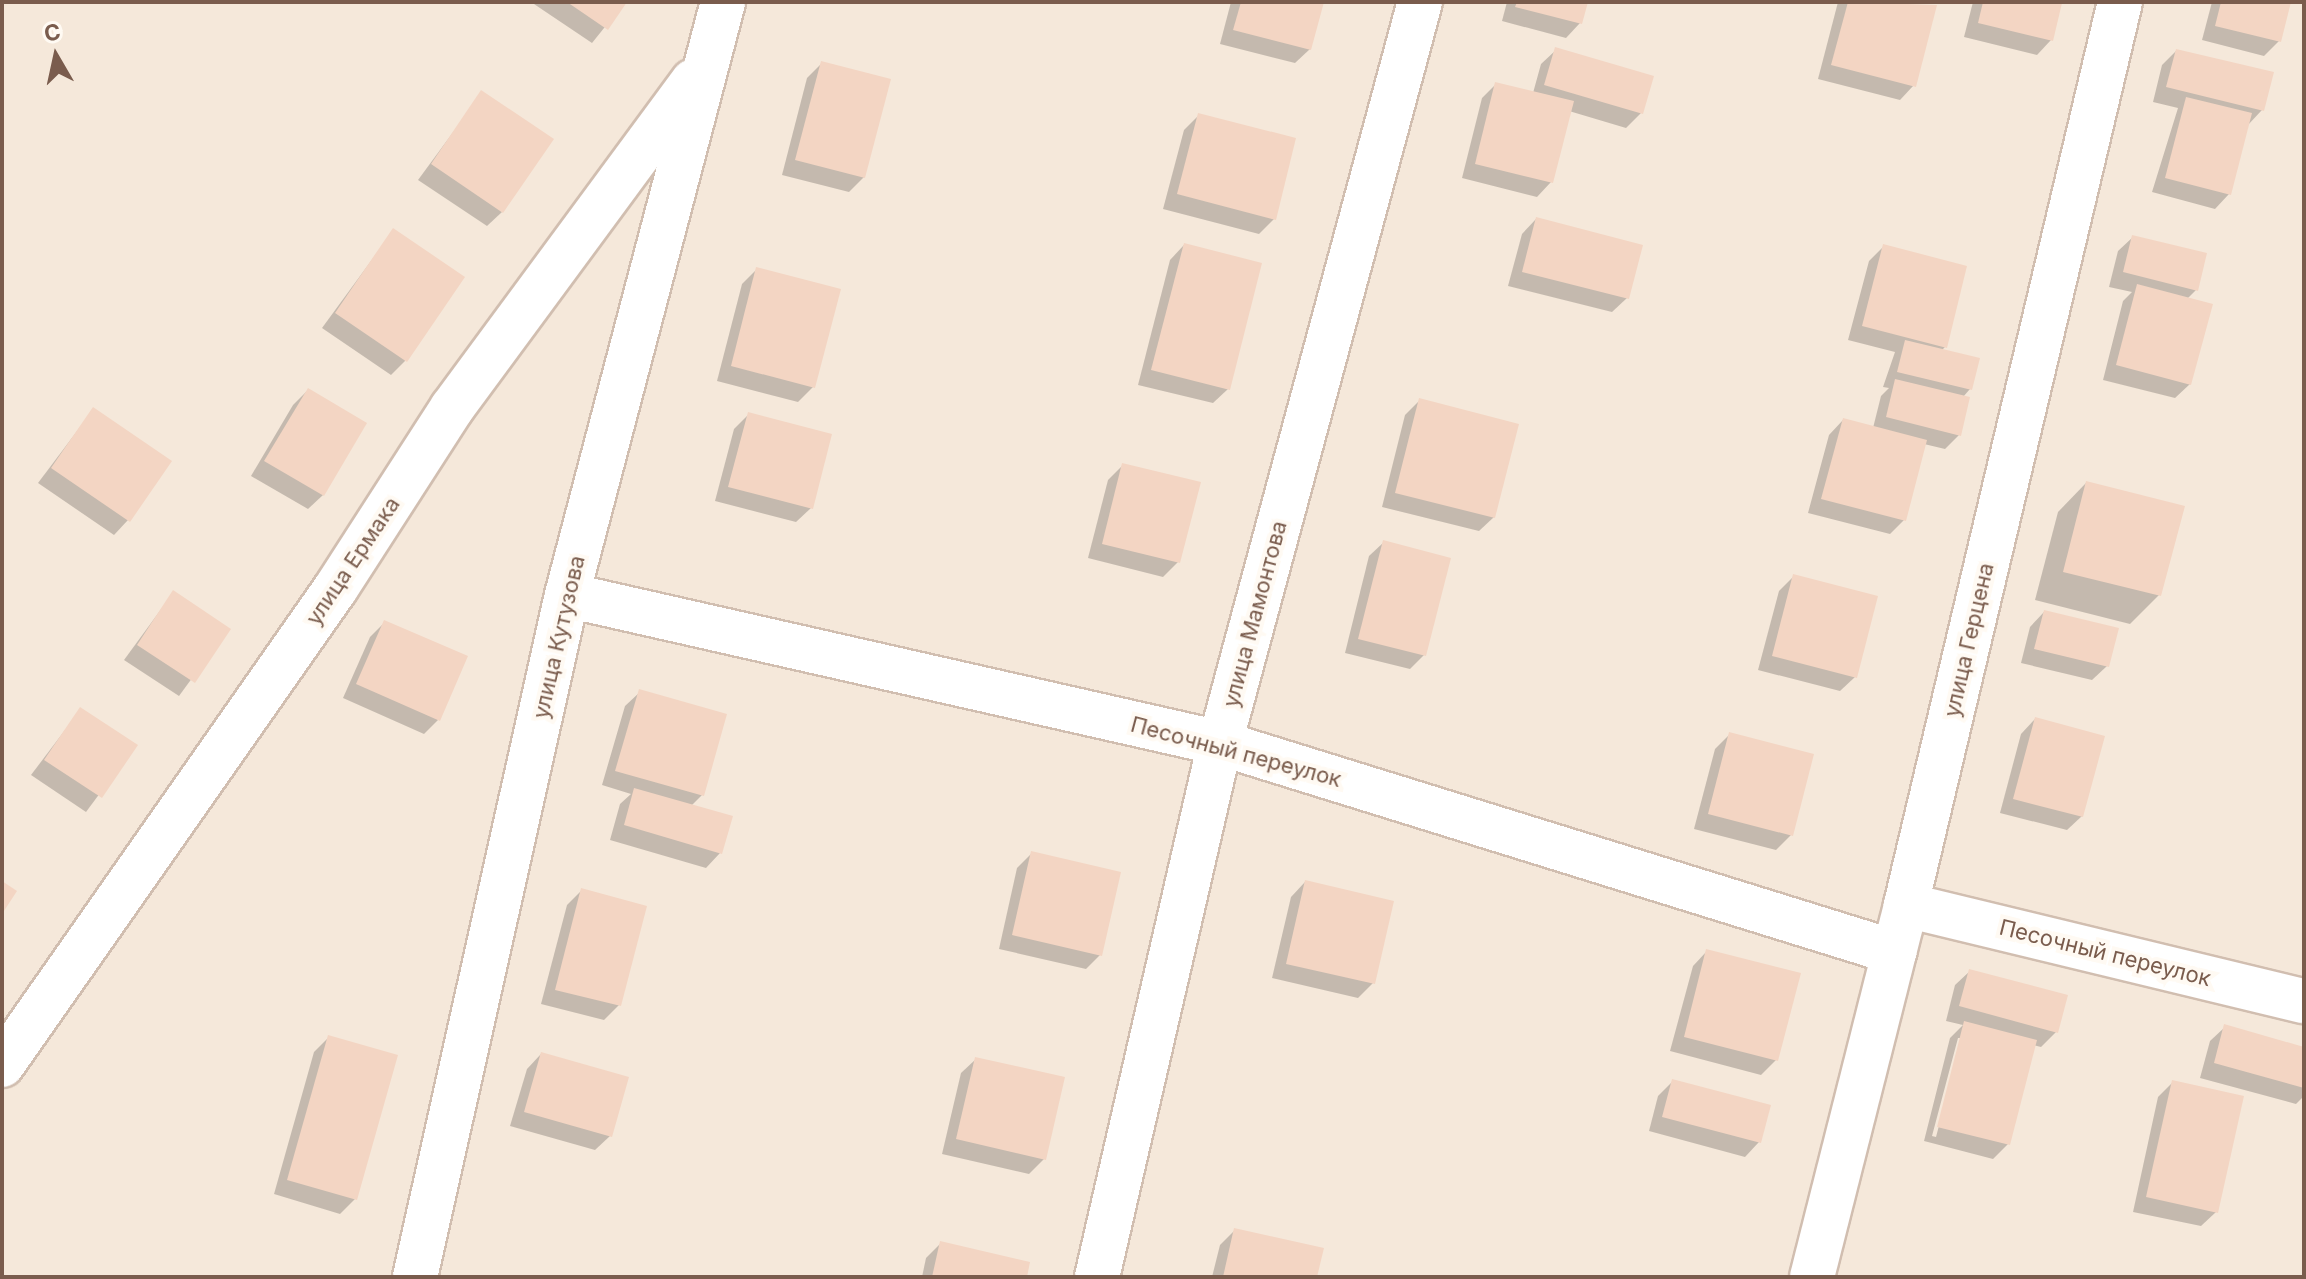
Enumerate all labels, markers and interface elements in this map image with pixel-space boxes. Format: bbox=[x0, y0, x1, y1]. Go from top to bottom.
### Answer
north arrow bbox=[16, 16, 96, 96]
text: С bbox=[42, 18, 62, 46]
street label: улица Ермака bbox=[300, 492, 406, 630]
street label: улица Мамонтова bbox=[1217, 518, 1293, 710]
street label: улица Кутузова bbox=[527, 553, 591, 721]
street label: улица Герцена bbox=[1938, 560, 2000, 720]
street label: Песочный переулок bbox=[1128, 711, 1344, 793]
street label: Песочный переулок bbox=[1997, 914, 2213, 992]

